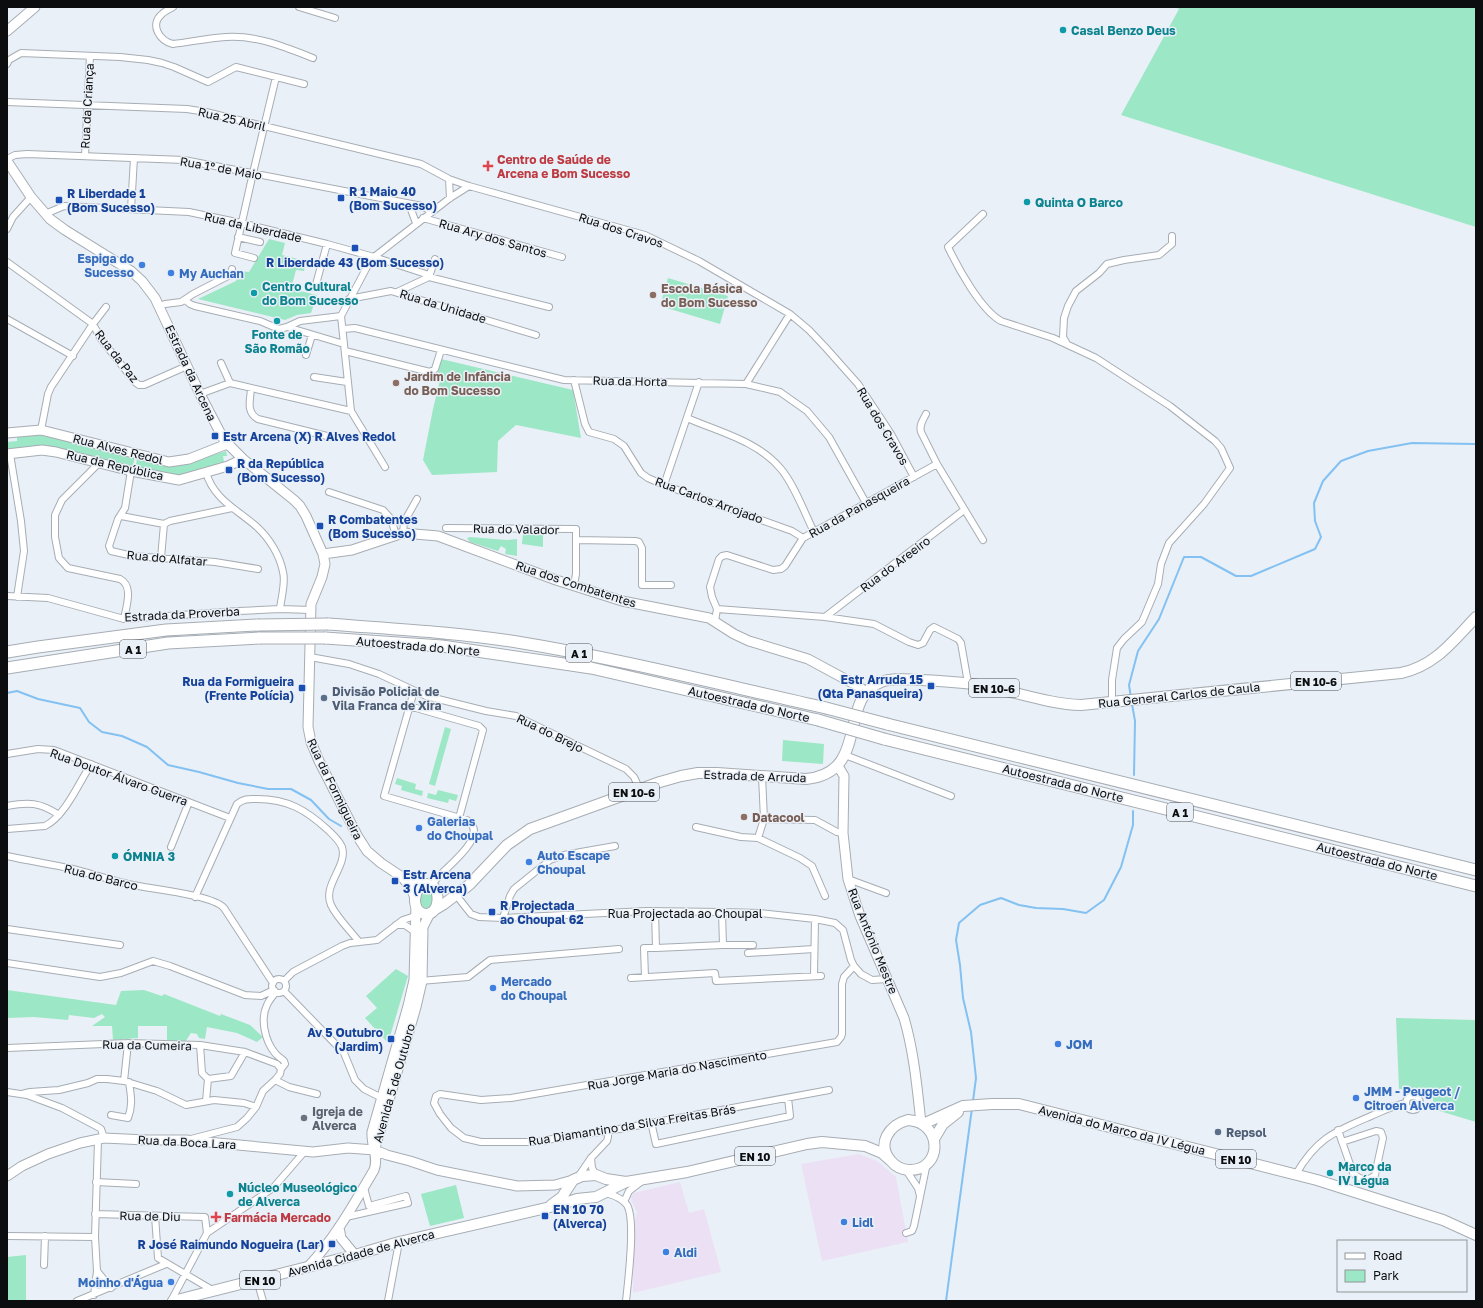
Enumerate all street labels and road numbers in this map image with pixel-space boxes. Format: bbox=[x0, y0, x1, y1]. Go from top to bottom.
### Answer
street label: Rua da Criança bbox=[77, 63, 97, 149]
street label: Rua 25 Abril bbox=[197, 104, 267, 134]
street label: Rua 1º de Maio bbox=[179, 153, 263, 183]
street label: Rua da Liberdade bbox=[203, 208, 303, 246]
street label: Rua dos Cravos bbox=[577, 209, 665, 251]
street label: Rua Ary dos Santos bbox=[437, 215, 549, 261]
street label: Rua da Unidade bbox=[398, 286, 488, 326]
street label: Estrada da Arcena bbox=[162, 323, 220, 423]
street label: Rua da Paz bbox=[92, 327, 142, 385]
street label: Rua da Horta bbox=[592, 373, 668, 389]
street label: Rua dos Cravos bbox=[854, 384, 912, 468]
street label: Rua Alves Redol bbox=[71, 431, 165, 468]
street label: Rua da República bbox=[65, 446, 165, 484]
street label: Rua Carlos Arrojado bbox=[653, 473, 765, 527]
street label: Rua da Panasqueira bbox=[806, 473, 912, 541]
street label: Rua do Valador bbox=[473, 521, 560, 537]
street label: Rua do Areeiro bbox=[857, 533, 933, 595]
street label: Rua do Alfatar bbox=[126, 547, 208, 569]
street label: Rua dos Combatentes bbox=[514, 557, 638, 611]
street label: Estrada da Proverba bbox=[124, 603, 240, 625]
street label: Autoestrada do Norte bbox=[355, 633, 481, 659]
road number: A 1 bbox=[120, 640, 146, 658]
road number: A 1 bbox=[566, 644, 592, 662]
road number: EN 10-6 bbox=[1291, 672, 1341, 690]
road number: EN 10-6 bbox=[969, 679, 1019, 697]
street label: Rua General Carlos de Caula bbox=[1097, 679, 1261, 711]
street label: Autoestrada do Norte bbox=[687, 683, 811, 725]
street label: Rua do Brejo bbox=[514, 710, 586, 756]
street label: Rua da Formigueira bbox=[304, 736, 366, 842]
street label: Rua Doutor Álvaro Guerra bbox=[48, 745, 190, 809]
street label: Autoestrada do Norte bbox=[1001, 761, 1125, 805]
street label: Estrada de Arruda bbox=[703, 767, 807, 785]
road number: EN 10-6 bbox=[609, 783, 659, 801]
road number: A 1 bbox=[1167, 803, 1193, 821]
street label: Autoestrada do Norte bbox=[1315, 839, 1439, 883]
street label: Rua do Barco bbox=[62, 861, 140, 893]
street label: Rua António Mestre bbox=[845, 886, 901, 996]
street label: Rua Projectada ao Choupal bbox=[607, 906, 763, 921]
street label: Avenida 5 de Outubro bbox=[370, 1022, 418, 1144]
street label: Rua da Cumeira bbox=[102, 1037, 192, 1053]
street label: Rua Jorge Maria do Nascimento bbox=[586, 1047, 768, 1093]
street label: Rua Diamantino da Silva Freitas Brás bbox=[527, 1101, 737, 1149]
street label: Avenida do Marco da IV Légua bbox=[1037, 1102, 1207, 1158]
street label: Rua da Boca Lara bbox=[137, 1132, 237, 1152]
road number: EN 10 bbox=[735, 1147, 775, 1165]
road number: EN 10 bbox=[1216, 1150, 1256, 1168]
street label: Rua de Diu bbox=[119, 1208, 181, 1224]
street label: Avenida Cidade de Alverca bbox=[286, 1226, 436, 1280]
road number: EN 10 bbox=[240, 1271, 280, 1289]

